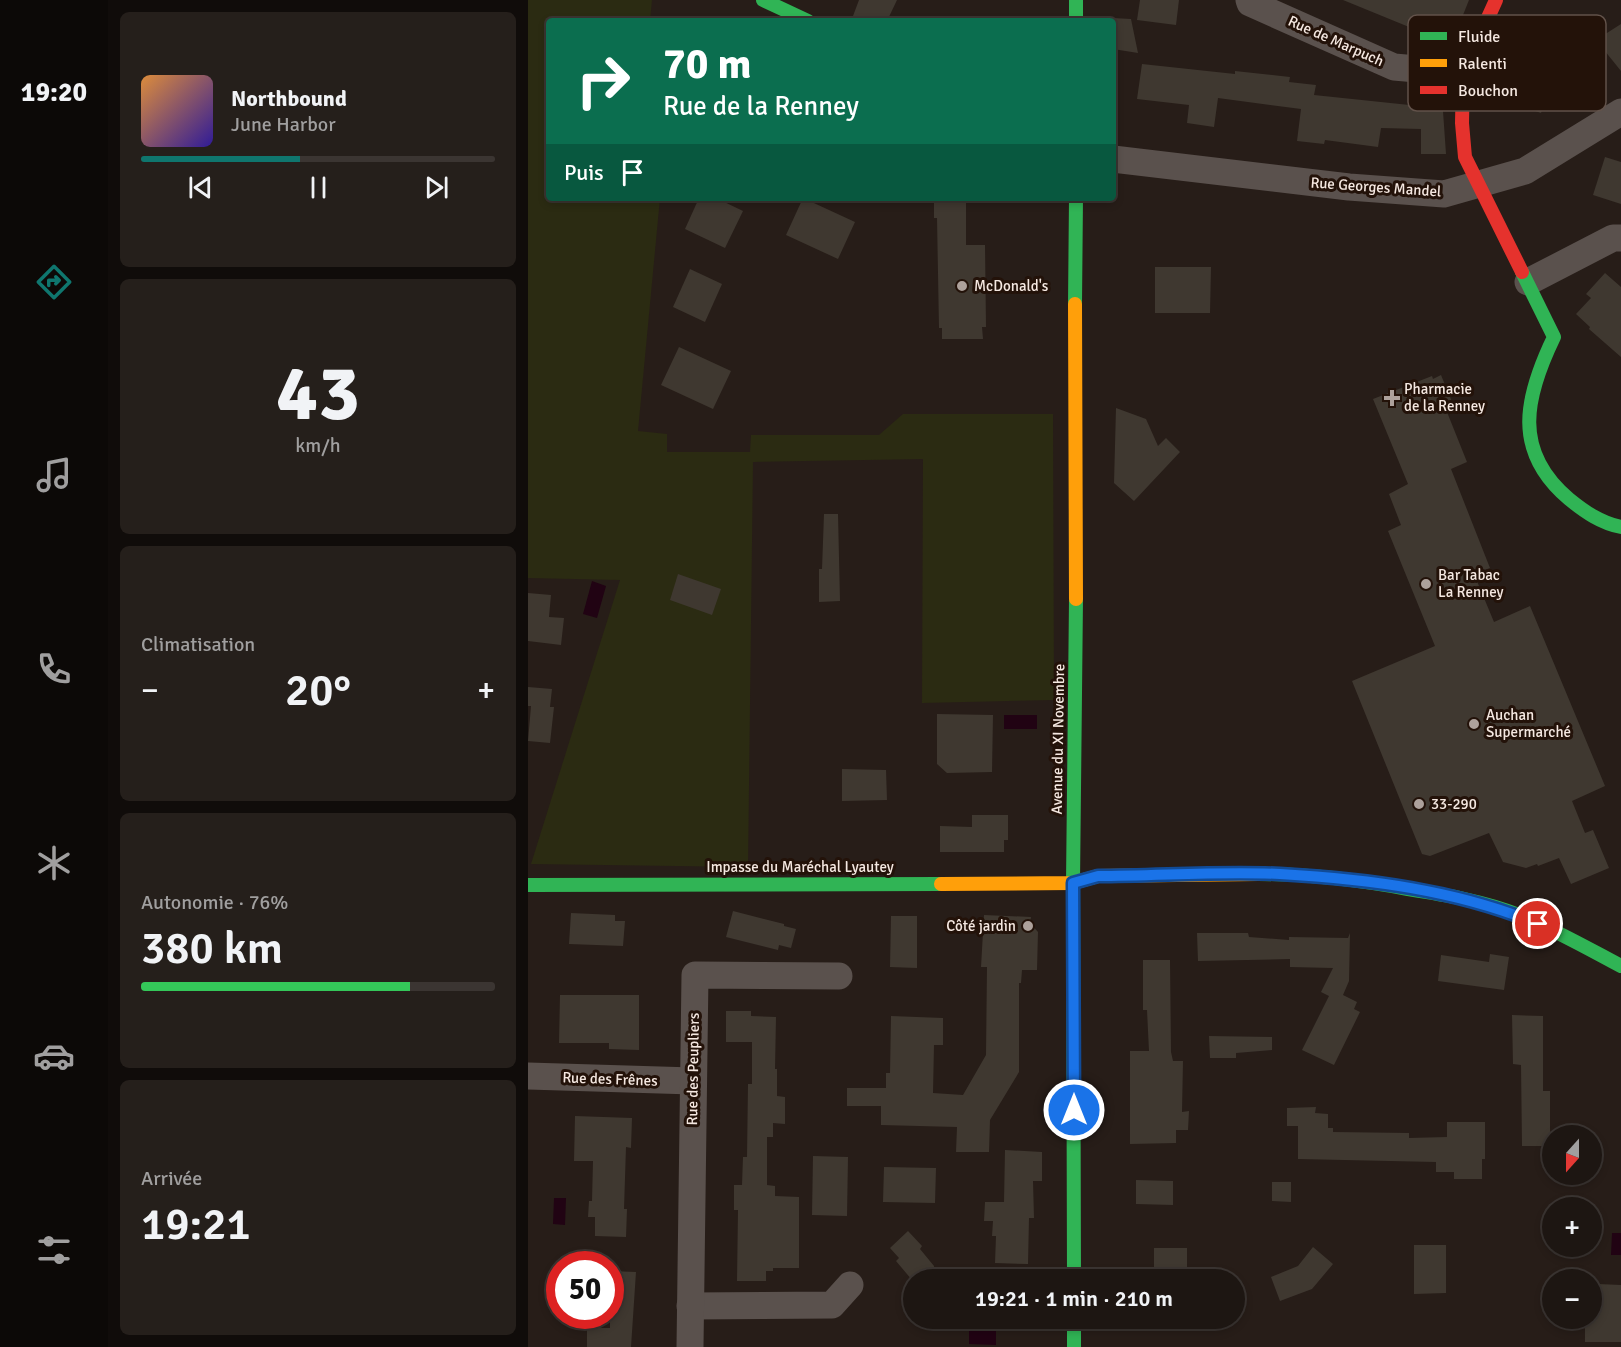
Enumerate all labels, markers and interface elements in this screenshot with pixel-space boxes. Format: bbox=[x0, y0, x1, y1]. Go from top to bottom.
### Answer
street label: Rue de Marpuch bbox=[1285, 12, 1387, 70]
legend bbox=[1408, 15, 1606, 111]
text: Fluide bbox=[1458, 27, 1500, 47]
text: 70 m bbox=[663, 39, 752, 90]
icon: right bbox=[564, 42, 642, 120]
text: Ralenti bbox=[1458, 54, 1507, 74]
text: 19:20 bbox=[21, 76, 87, 109]
text: Bouchon bbox=[1458, 81, 1518, 101]
text: Northbound bbox=[231, 85, 347, 112]
text: Rue de la Renney bbox=[663, 90, 859, 123]
text: June Harbor bbox=[231, 112, 336, 137]
icon: arrive bbox=[616, 156, 649, 189]
text: Puis bbox=[564, 159, 604, 186]
icon: previous bbox=[184, 171, 217, 204]
icon: pause bbox=[302, 171, 335, 204]
icon: next bbox=[420, 171, 453, 204]
street label: Rue Georges Mandel bbox=[1310, 173, 1442, 201]
icon: directions bbox=[33, 261, 75, 303]
place label: McDonald's bbox=[974, 277, 1049, 295]
marker: McDonald's bbox=[955, 279, 969, 293]
text: 43 bbox=[276, 346, 360, 442]
place label: Pharmacie de la Renney bbox=[1404, 380, 1485, 415]
marker: Pharmacie de la Renney bbox=[1385, 391, 1399, 405]
text: km/h bbox=[295, 433, 341, 458]
icon: music bbox=[33, 454, 75, 496]
place label: Bar Tabac La Renney bbox=[1438, 566, 1504, 601]
marker: Bar Tabac La Renney bbox=[1419, 577, 1433, 591]
text: Climatisation bbox=[141, 632, 255, 657]
icon: phone bbox=[33, 648, 75, 690]
text: 20° bbox=[285, 663, 351, 718]
street label: Avenue du XI Novembre bbox=[1048, 663, 1068, 815]
text: − bbox=[141, 670, 159, 711]
text: + bbox=[477, 670, 495, 711]
place label: Auchan Supermarché bbox=[1486, 706, 1571, 741]
marker: Auchan Supermarché bbox=[1467, 717, 1481, 731]
place label: 33-290 bbox=[1431, 795, 1477, 813]
marker: 33-290 bbox=[1412, 797, 1426, 811]
icon: climate bbox=[33, 842, 75, 884]
street label: Impasse du Maréchal Lyautey bbox=[706, 858, 894, 876]
text: Autonomie · 76% bbox=[141, 890, 288, 915]
pin bbox=[1512, 898, 1563, 949]
icon: arrive bbox=[1521, 907, 1554, 940]
place label: Côté jardin bbox=[946, 917, 1016, 935]
marker: Côté jardin bbox=[1021, 919, 1035, 933]
text: 380 km bbox=[141, 921, 283, 976]
street label: Rue des Peupliers bbox=[683, 1012, 703, 1126]
icon: car bbox=[33, 1035, 75, 1077]
street label: Rue des Frênes bbox=[562, 1068, 658, 1090]
position arrow bbox=[1042, 1078, 1106, 1142]
north arrow bbox=[1542, 1125, 1602, 1185]
map controls bbox=[1542, 1125, 1602, 1329]
text: Arrivée bbox=[141, 1166, 202, 1191]
text: 19:21 bbox=[141, 1197, 251, 1252]
button: + bbox=[1542, 1197, 1602, 1257]
icon: filters bbox=[33, 1229, 75, 1271]
speed limit sign: 50 bbox=[546, 1251, 624, 1329]
button: − bbox=[1542, 1269, 1602, 1329]
text: 19:21 · 1 min · 210 m bbox=[975, 1285, 1173, 1312]

